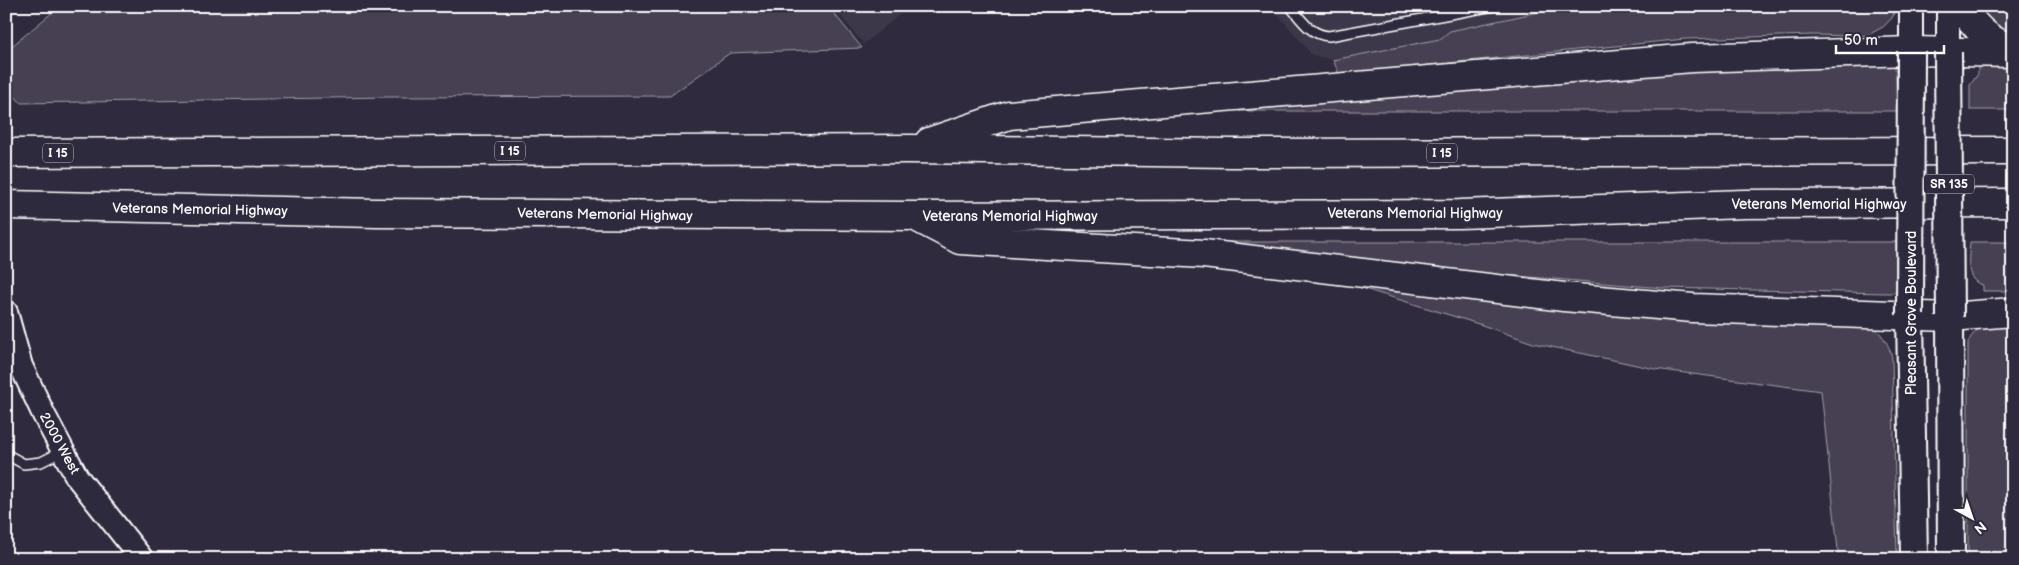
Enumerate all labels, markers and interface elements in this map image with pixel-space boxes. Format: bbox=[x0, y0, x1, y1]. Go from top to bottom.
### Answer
scale bar bbox=[1836, 22, 1944, 54]
text: 50 m bbox=[1844, 31, 1878, 50]
road number: I 15 bbox=[495, 142, 525, 160]
road number: I 15 bbox=[43, 144, 73, 162]
road number: I 15 bbox=[1427, 144, 1457, 162]
road number: SR 135 bbox=[1924, 174, 1974, 193]
street label: Veterans Memorial Highway bbox=[1731, 196, 1907, 213]
street label: Veterans Memorial Highway bbox=[112, 199, 288, 220]
street label: Veterans Memorial Highway bbox=[517, 204, 693, 225]
street label: Veterans Memorial Highway bbox=[1327, 205, 1503, 222]
street label: Veterans Memorial Highway bbox=[922, 208, 1098, 225]
street label: Pleasant Grove Boulevard bbox=[1903, 231, 1920, 395]
street label: 2000 West bbox=[36, 410, 84, 478]
north arrow bbox=[1946, 492, 1996, 542]
text: N bbox=[1971, 518, 1990, 537]

